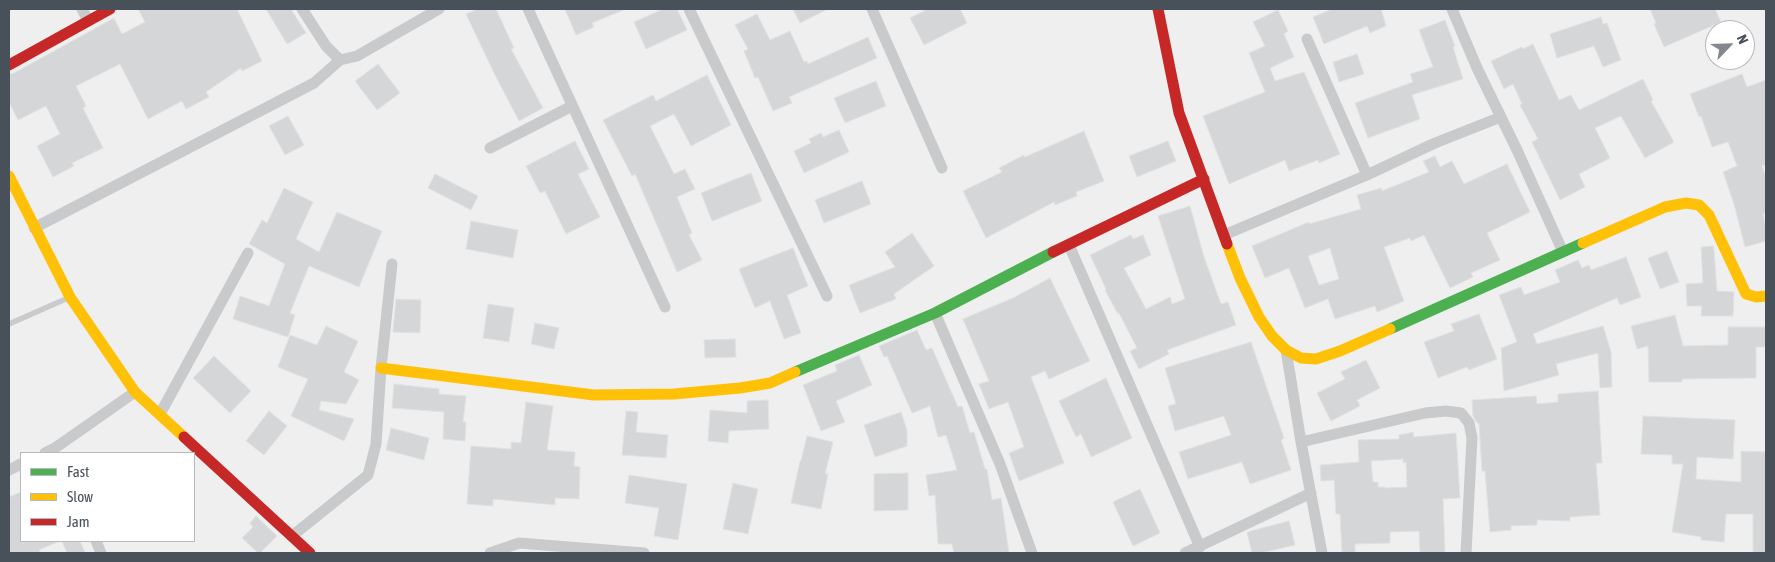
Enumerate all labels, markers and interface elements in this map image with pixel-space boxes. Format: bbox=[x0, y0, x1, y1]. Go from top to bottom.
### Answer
north arrow bbox=[1705, 20, 1755, 70]
text: N bbox=[1734, 32, 1752, 46]
legend bbox=[20, 452, 195, 542]
text: Fast bbox=[67, 463, 89, 480]
text: Slow bbox=[67, 488, 93, 505]
text: Jam bbox=[67, 513, 90, 530]

